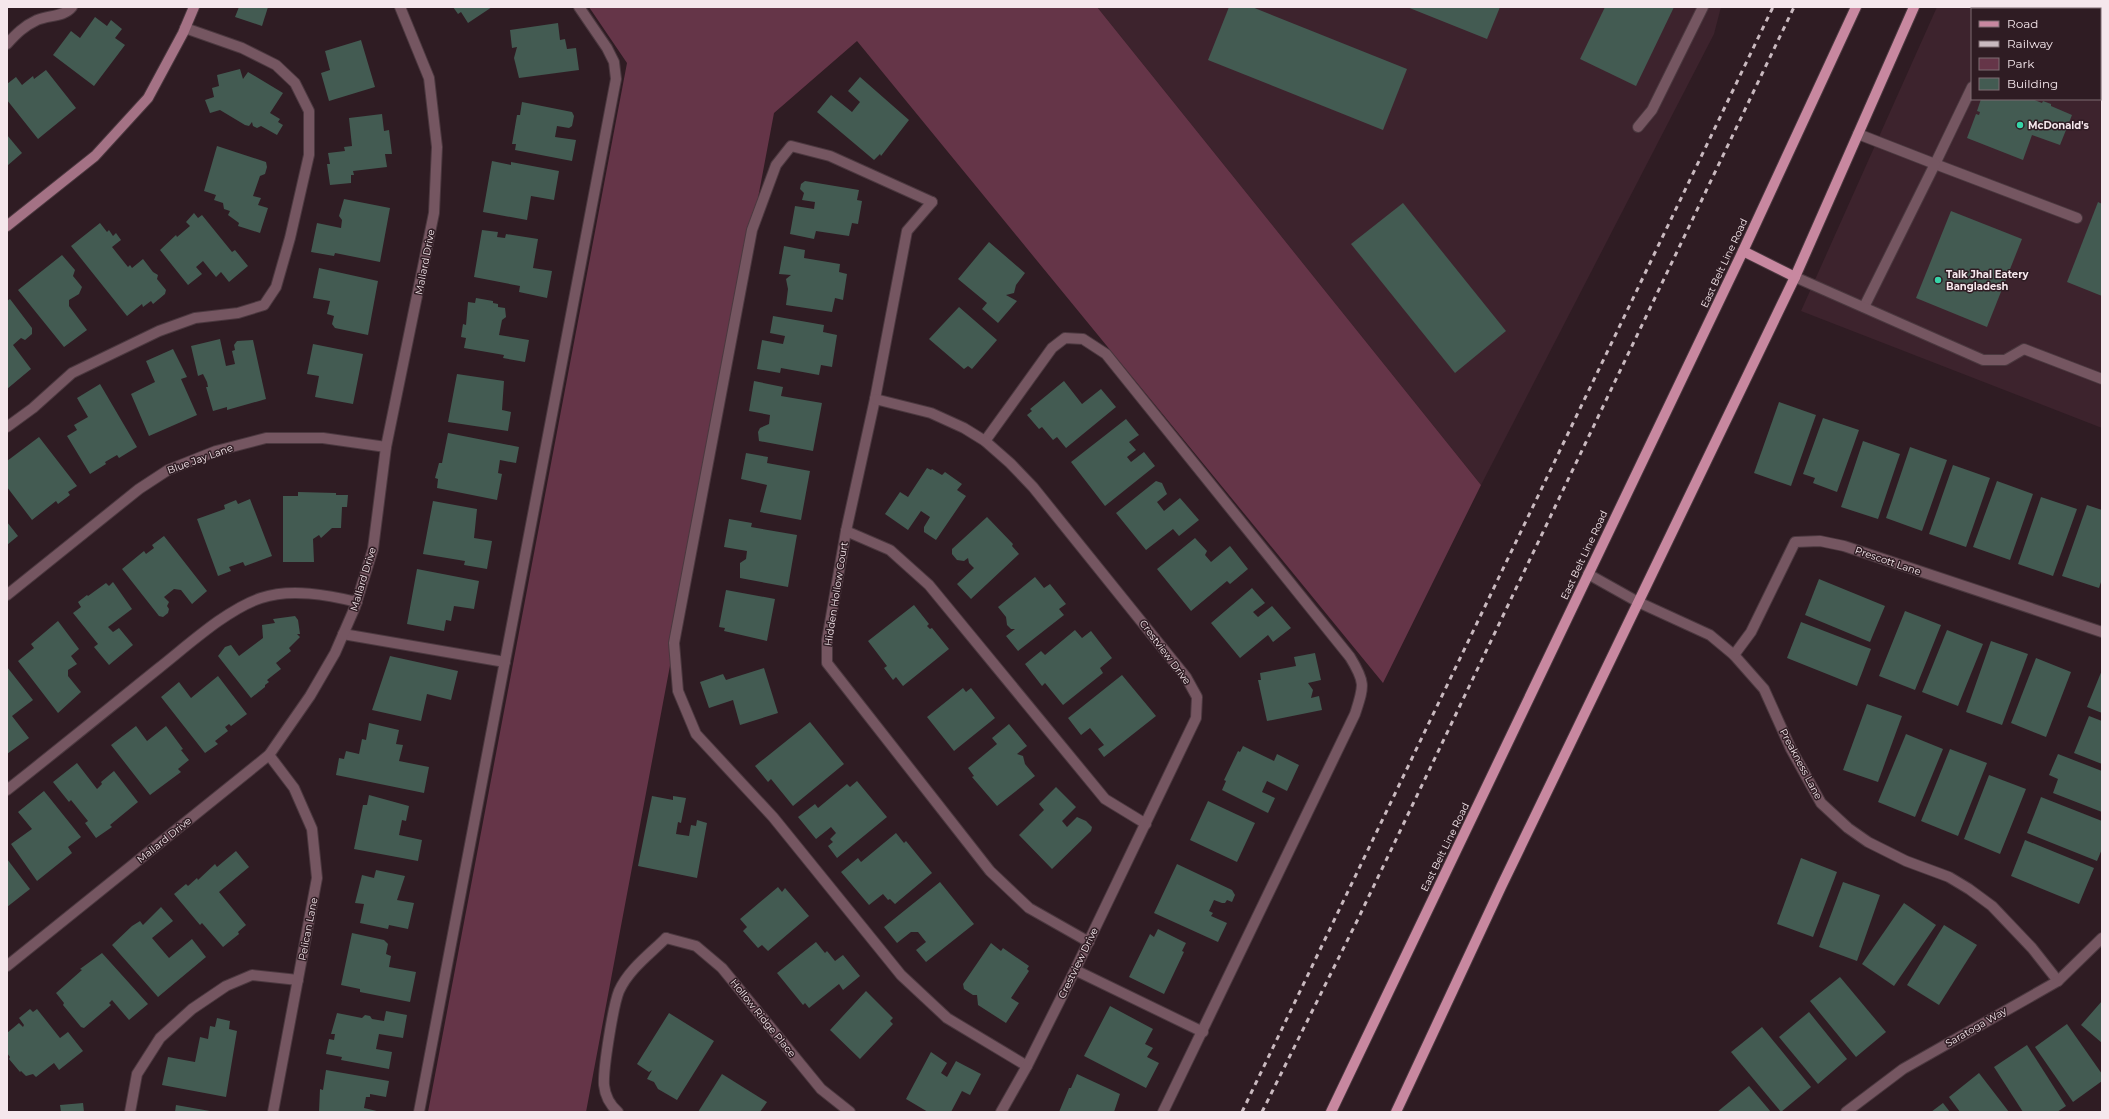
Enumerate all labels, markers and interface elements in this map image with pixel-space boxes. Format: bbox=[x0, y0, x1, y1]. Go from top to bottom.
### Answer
legend bbox=[1971, 8, 2101, 100]
text: Road bbox=[2007, 16, 2038, 31]
text: Railway bbox=[2007, 36, 2053, 51]
text: Park bbox=[2007, 56, 2035, 71]
text: Building bbox=[2007, 76, 2058, 91]
place label: McDonald's bbox=[2028, 119, 2090, 132]
marker: McDonald's bbox=[2015, 120, 2025, 130]
street label: East Belt Line Road bbox=[1698, 216, 1750, 310]
street label: Mallard Drive bbox=[412, 228, 438, 296]
place label: Talk Jhal Eatery Bangladesh bbox=[1946, 268, 2029, 293]
marker: Talk Jhal Eatery Bangladesh bbox=[1933, 275, 1943, 285]
street label: Blue Jay Lane bbox=[165, 441, 235, 477]
street label: East Belt Line Road bbox=[1558, 508, 1610, 602]
street label: Hidden Hollow Court bbox=[821, 541, 851, 647]
street label: Prescott Lane bbox=[1853, 544, 1923, 578]
street label: Mallard Drive bbox=[347, 545, 379, 613]
street label: Crestview Drive bbox=[1136, 617, 1194, 687]
street label: Preakness Lane bbox=[1777, 726, 1825, 802]
street label: East Belt Line Road bbox=[1418, 801, 1472, 893]
street label: Mallard Drive bbox=[134, 814, 194, 866]
street label: Pelican Lane bbox=[296, 896, 320, 962]
street label: Crestview Drive bbox=[1055, 925, 1101, 1001]
street label: Hollow Ridge Place bbox=[727, 976, 799, 1060]
street label: Saratoga Way bbox=[1943, 1004, 2010, 1050]

